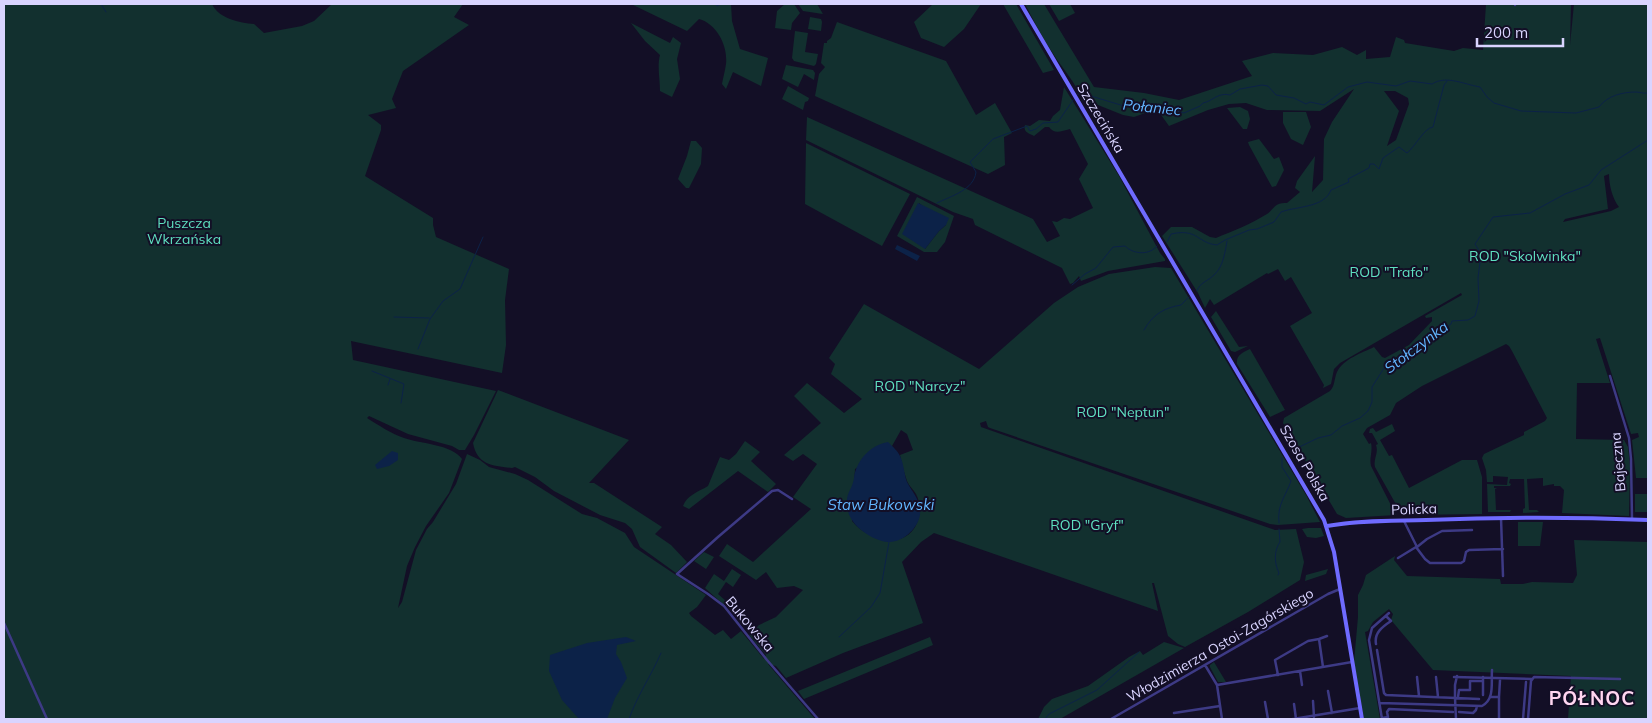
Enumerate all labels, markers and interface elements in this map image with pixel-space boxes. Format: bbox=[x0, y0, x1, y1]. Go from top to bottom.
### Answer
scale bar bbox=[1477, 15, 1563, 47]
text: 200 m bbox=[1484, 23, 1528, 42]
street label: Szczecińska bbox=[1073, 80, 1129, 156]
water label: Połaniec bbox=[1122, 94, 1183, 120]
park label: Puszcza Wkrzańska bbox=[147, 214, 221, 248]
park label: ROD "Skolwinka" bbox=[1469, 247, 1581, 265]
park label: ROD "Trafo" bbox=[1350, 263, 1428, 281]
water label: Stołczynka bbox=[1380, 317, 1452, 377]
park label: ROD "Narcyz" bbox=[875, 377, 965, 395]
park label: ROD "Neptun" bbox=[1076, 403, 1170, 421]
street label: Szosa Polska bbox=[1276, 421, 1334, 505]
street label: Bajeczna bbox=[1606, 431, 1630, 493]
water label: Staw Bukowski bbox=[828, 495, 935, 514]
street label: Policka bbox=[1391, 499, 1437, 519]
park label: ROD "Gryf" bbox=[1050, 516, 1124, 534]
street label: Włodzimierza Ostoi-Zagórskiego bbox=[1123, 584, 1317, 706]
street label: Bukowska bbox=[722, 593, 778, 655]
district label: PÓŁNOC bbox=[1549, 686, 1635, 710]

